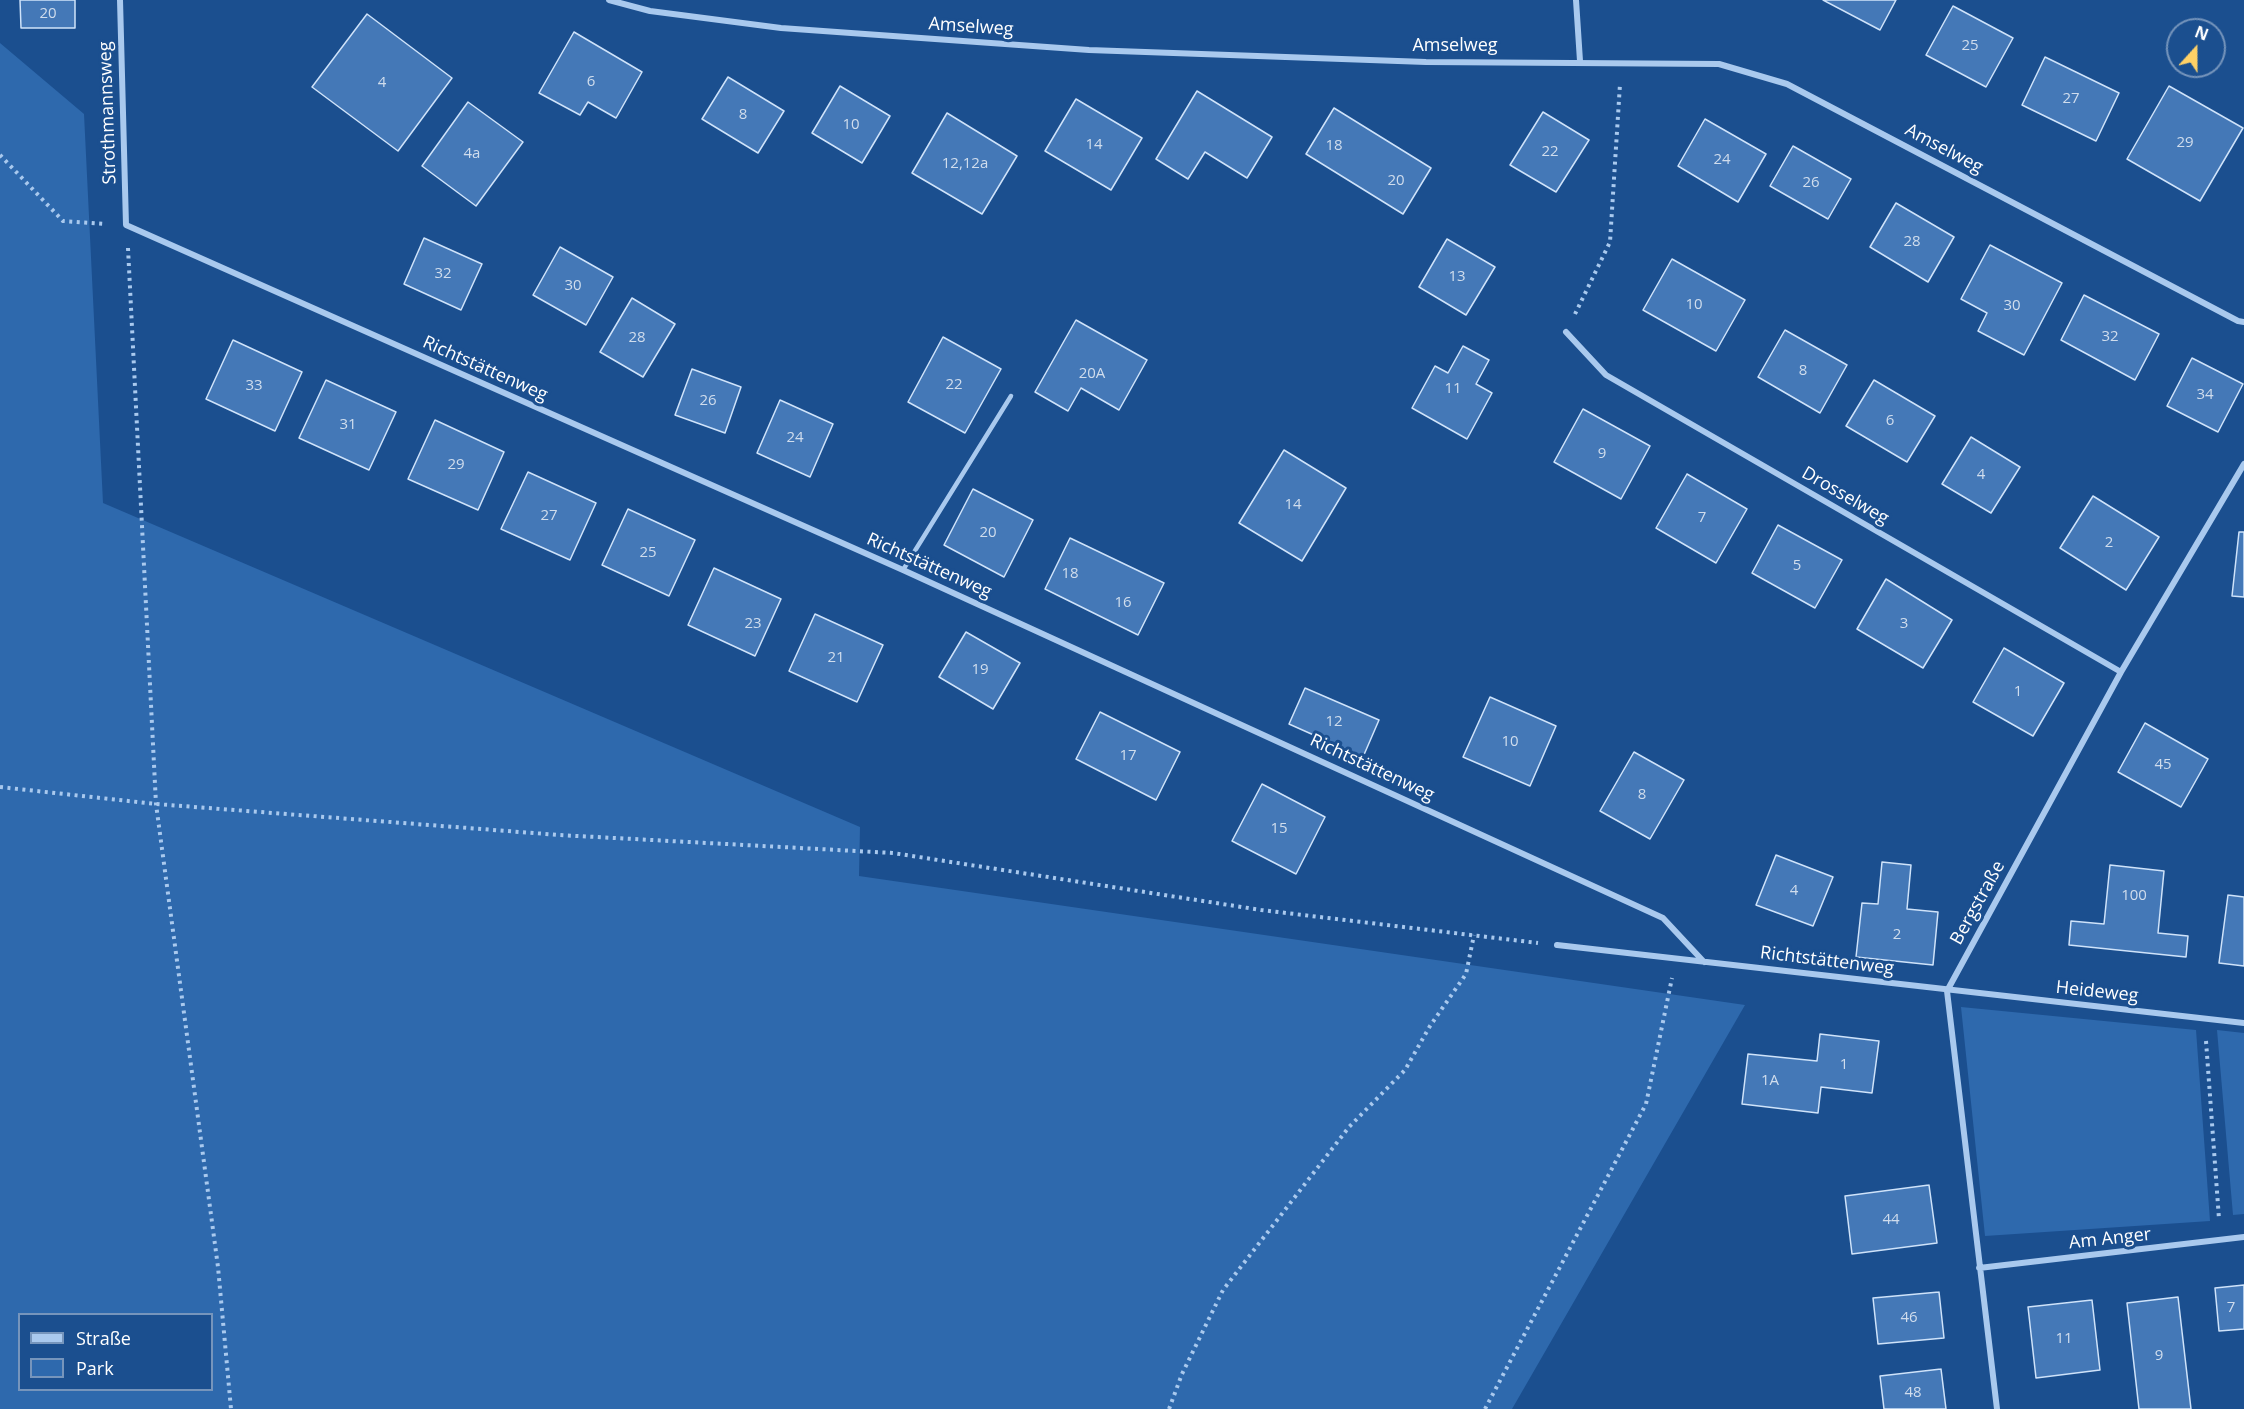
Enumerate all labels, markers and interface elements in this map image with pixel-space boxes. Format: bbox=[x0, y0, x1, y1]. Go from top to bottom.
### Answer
house number: 20 bbox=[39, 5, 57, 23]
street label: Amselweg bbox=[928, 13, 1014, 41]
north arrow bbox=[2166, 18, 2226, 78]
text: N bbox=[2192, 20, 2212, 46]
street label: Amselweg bbox=[1412, 35, 1498, 57]
house number: 25 bbox=[1961, 37, 1979, 55]
street label: Strothmannsweg bbox=[95, 41, 121, 185]
house number: 6 bbox=[587, 73, 595, 91]
house number: 4 bbox=[378, 74, 386, 92]
house number: 27 bbox=[2062, 90, 2080, 108]
house number: 8 bbox=[739, 106, 747, 124]
house number: 10 bbox=[842, 116, 860, 134]
street label: Amselweg bbox=[1901, 119, 1987, 179]
house number: 29 bbox=[2176, 134, 2194, 152]
house number: 14 bbox=[1085, 136, 1103, 154]
house number: 18 bbox=[1325, 137, 1343, 155]
house number: 22 bbox=[1541, 143, 1559, 161]
house number: 4a bbox=[464, 145, 480, 163]
house number: 24 bbox=[1713, 151, 1731, 169]
house number: 12,12a bbox=[942, 155, 988, 173]
house number: 20 bbox=[1387, 172, 1405, 190]
house number: 26 bbox=[1802, 174, 1820, 192]
house number: 28 bbox=[1903, 233, 1921, 251]
house number: 32 bbox=[434, 265, 452, 283]
house number: 13 bbox=[1448, 268, 1466, 286]
house number: 30 bbox=[564, 277, 582, 295]
house number: 10 bbox=[1685, 296, 1703, 314]
house number: 30 bbox=[2003, 297, 2021, 315]
house number: 32 bbox=[2101, 328, 2119, 346]
house number: 28 bbox=[628, 329, 646, 347]
street label: Richtstättenweg bbox=[419, 332, 551, 406]
house number: 8 bbox=[1799, 362, 1807, 380]
house number: 20A bbox=[1079, 365, 1105, 383]
house number: 22 bbox=[945, 376, 963, 394]
house number: 33 bbox=[245, 377, 263, 395]
house number: 11 bbox=[1444, 380, 1462, 398]
house number: 34 bbox=[2196, 386, 2214, 404]
house number: 26 bbox=[699, 392, 717, 410]
house number: 6 bbox=[1886, 412, 1894, 430]
house number: 31 bbox=[339, 416, 357, 434]
house number: 24 bbox=[786, 429, 804, 447]
house number: 9 bbox=[1598, 445, 1606, 463]
house number: 29 bbox=[447, 456, 465, 474]
street label: Drosselweg bbox=[1798, 462, 1892, 530]
house number: 4 bbox=[1977, 466, 1985, 484]
house number: 14 bbox=[1284, 496, 1302, 514]
house number: 27 bbox=[540, 507, 558, 525]
house number: 7 bbox=[1698, 509, 1706, 527]
house number: 20 bbox=[979, 524, 997, 542]
street label: Richtstättenweg bbox=[863, 529, 995, 603]
house number: 2 bbox=[2105, 534, 2113, 552]
house number: 25 bbox=[639, 544, 657, 562]
house number: 5 bbox=[1793, 557, 1801, 575]
house number: 18 bbox=[1061, 565, 1079, 583]
house number: 16 bbox=[1114, 594, 1132, 612]
house number: 23 bbox=[744, 615, 762, 633]
house number: 3 bbox=[1900, 615, 1908, 633]
house number: 21 bbox=[827, 649, 845, 667]
house number: 19 bbox=[971, 661, 989, 679]
house number: 1 bbox=[2014, 683, 2022, 701]
house number: 12 bbox=[1325, 713, 1343, 731]
street label: Richtstättenweg bbox=[1306, 730, 1438, 806]
house number: 10 bbox=[1501, 733, 1519, 751]
house number: 17 bbox=[1119, 747, 1137, 765]
house number: 45 bbox=[2154, 756, 2172, 774]
house number: 8 bbox=[1638, 786, 1646, 804]
house number: 15 bbox=[1270, 820, 1288, 838]
street label: Bergstraße bbox=[1946, 857, 2010, 949]
house number: 4 bbox=[1790, 882, 1798, 900]
house number: 100 bbox=[2121, 887, 2147, 905]
house number: 2 bbox=[1893, 926, 1901, 944]
street label: Richtstättenweg bbox=[1759, 942, 1895, 980]
street label: Heideweg bbox=[2055, 977, 2139, 1007]
house number: 1 bbox=[1840, 1056, 1848, 1074]
house number: 1A bbox=[1761, 1072, 1779, 1090]
house number: 44 bbox=[1882, 1211, 1900, 1229]
street label: Am Anger bbox=[2068, 1224, 2152, 1254]
house number: 7 bbox=[2227, 1299, 2235, 1317]
house number: 46 bbox=[1900, 1309, 1918, 1327]
legend bbox=[18, 1313, 213, 1391]
text: Straße bbox=[76, 1326, 131, 1350]
house number: 11 bbox=[2055, 1330, 2073, 1348]
house number: 9 bbox=[2155, 1347, 2163, 1365]
text: Park bbox=[76, 1356, 114, 1380]
house number: 48 bbox=[1904, 1384, 1922, 1402]

